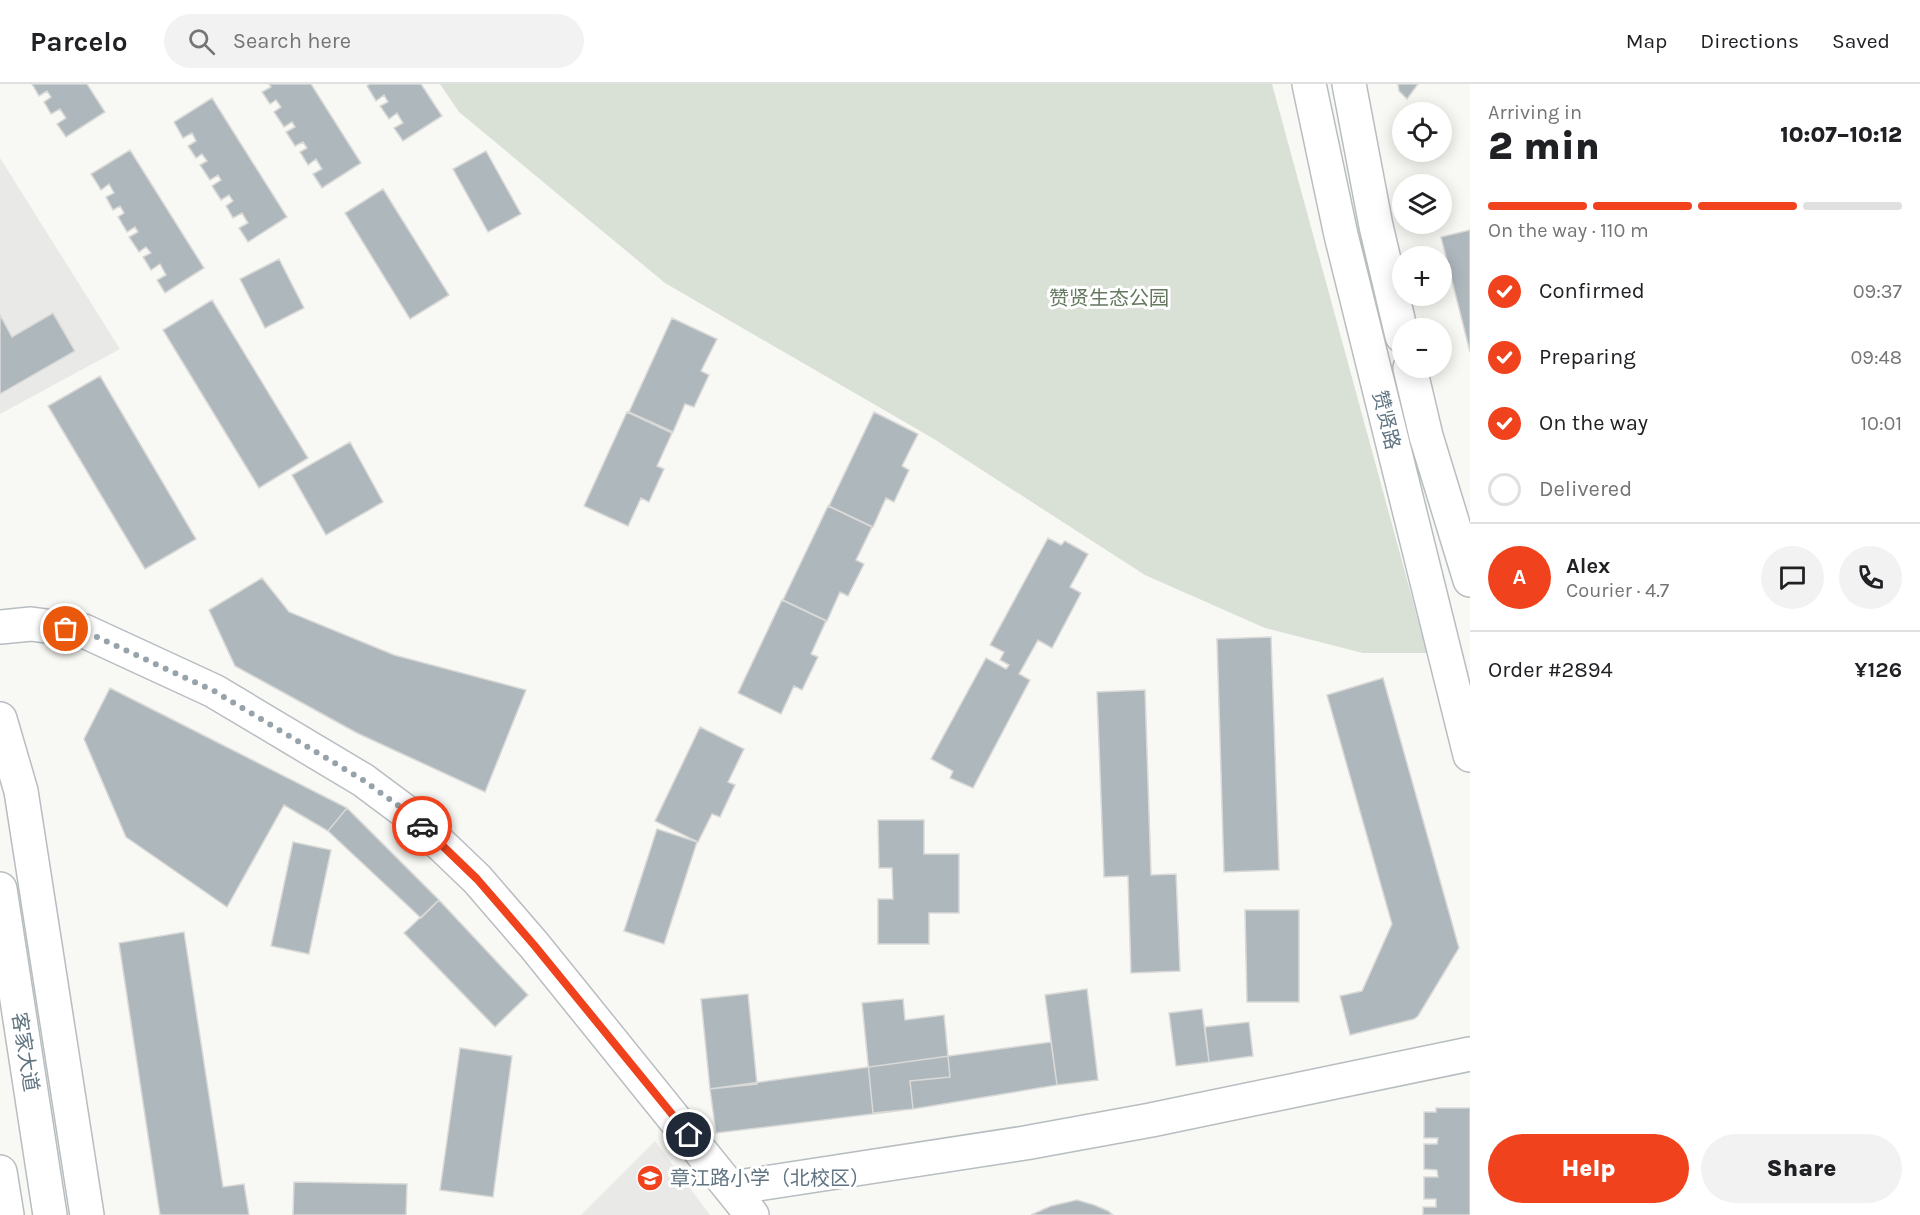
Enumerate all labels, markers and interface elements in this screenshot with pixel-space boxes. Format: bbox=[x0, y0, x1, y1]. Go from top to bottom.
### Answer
search box bbox=[164, 14, 584, 68]
text: Parcelo bbox=[30, 25, 128, 58]
icon: search bbox=[185, 25, 218, 58]
text: Search here bbox=[233, 28, 351, 54]
text: Map bbox=[1626, 29, 1667, 53]
text: Directions bbox=[1700, 29, 1799, 53]
text: Saved bbox=[1832, 29, 1890, 53]
text: Arriving in bbox=[1488, 101, 1582, 124]
map controls bbox=[1392, 102, 1452, 378]
button: locate bbox=[1392, 102, 1452, 162]
text: 10:07–10:12 bbox=[1780, 122, 1902, 148]
text: 2 min bbox=[1488, 123, 1600, 169]
button: layers bbox=[1392, 174, 1452, 234]
text: On the way · 110 m bbox=[1488, 219, 1649, 242]
button: + bbox=[1392, 246, 1452, 306]
icon: check bbox=[1488, 275, 1521, 308]
text: Confirmed bbox=[1539, 278, 1645, 304]
text: 09:37 bbox=[1853, 280, 1902, 303]
park label: 赞贤生态公园 bbox=[1049, 287, 1169, 310]
button: − bbox=[1392, 318, 1452, 378]
icon: check bbox=[1488, 341, 1521, 374]
text: Preparing bbox=[1539, 344, 1636, 370]
text: 09:48 bbox=[1850, 346, 1902, 369]
street label: 赞贤路 bbox=[1368, 388, 1404, 452]
icon: check bbox=[1488, 407, 1521, 440]
text: On the way bbox=[1539, 410, 1648, 436]
text: 10:01 bbox=[1860, 412, 1902, 435]
text: Delivered bbox=[1539, 476, 1632, 502]
button: chat bbox=[1761, 546, 1824, 609]
button: phone bbox=[1839, 546, 1902, 609]
text: Alex bbox=[1566, 553, 1610, 579]
text: A bbox=[1513, 564, 1526, 590]
text: Courier · 4.7 bbox=[1566, 579, 1669, 602]
pin bbox=[40, 603, 91, 654]
icon: bag bbox=[49, 612, 82, 645]
text: Order #2894 bbox=[1488, 657, 1613, 683]
text: ¥126 bbox=[1855, 657, 1902, 683]
courier bbox=[392, 796, 452, 856]
icon: car bbox=[406, 810, 439, 843]
street label: 客家大道 bbox=[7, 1011, 43, 1093]
pin bbox=[663, 1109, 714, 1160]
icon: home bbox=[672, 1118, 705, 1151]
button: Help bbox=[1488, 1134, 1689, 1203]
button: Share bbox=[1701, 1134, 1902, 1203]
school or university icon: 章江路小学（北校区） bbox=[635, 1163, 665, 1193]
place label: 章江路小学（北校区） bbox=[670, 1167, 870, 1190]

